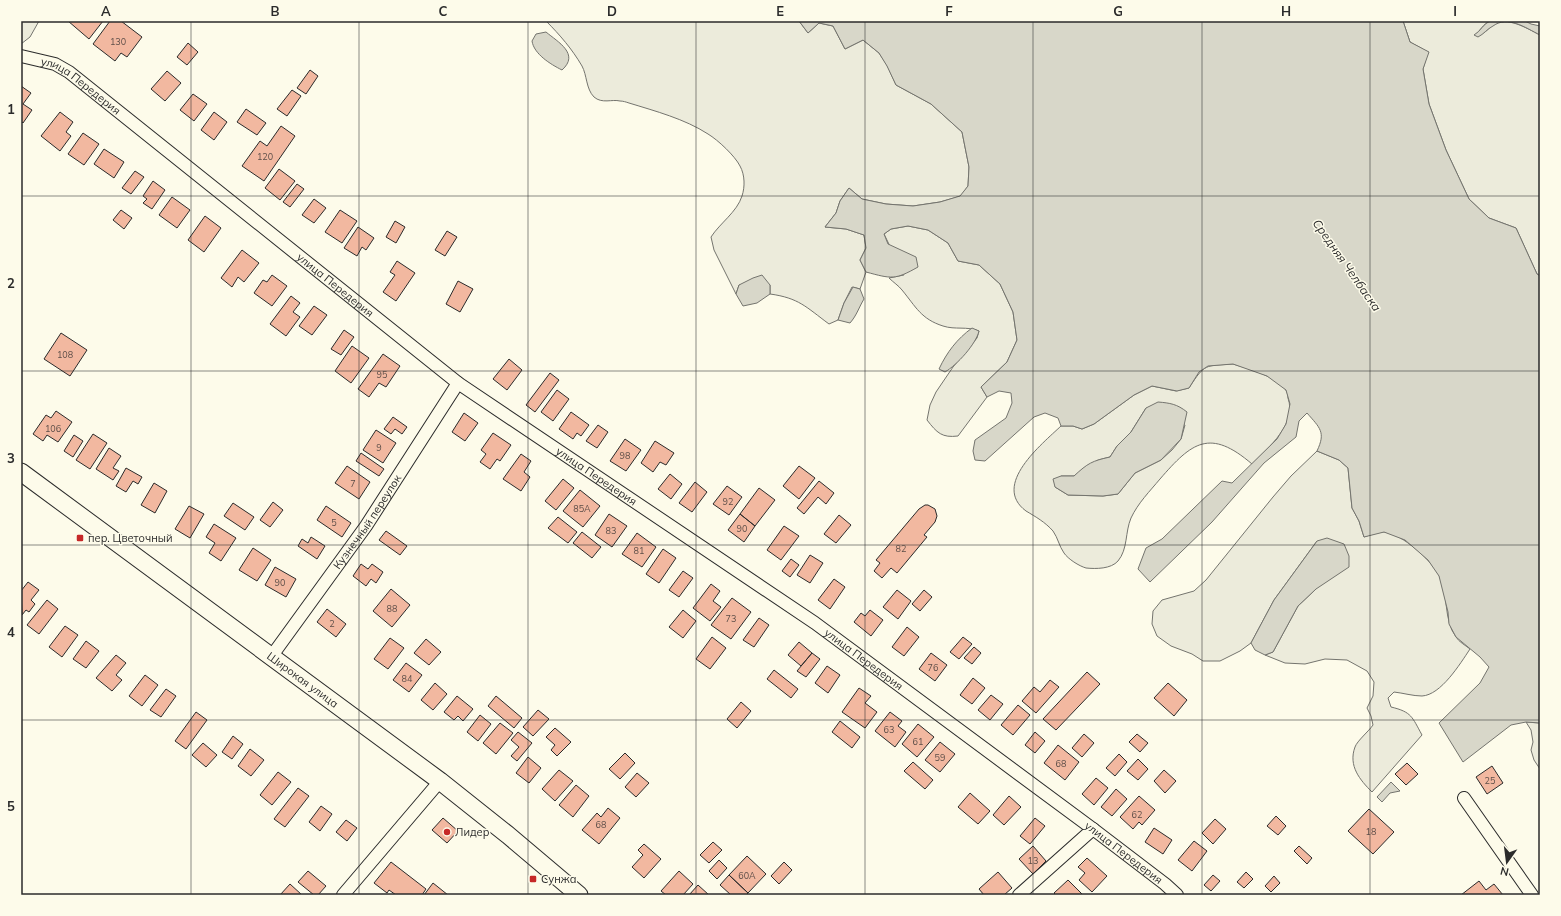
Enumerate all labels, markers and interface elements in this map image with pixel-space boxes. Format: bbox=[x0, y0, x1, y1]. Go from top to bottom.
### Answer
text: A bbox=[101, 3, 111, 19]
text: B bbox=[271, 3, 280, 19]
text: C bbox=[439, 3, 448, 19]
text: D bbox=[607, 3, 617, 19]
text: E bbox=[776, 3, 784, 19]
text: F bbox=[945, 3, 953, 19]
text: G bbox=[1113, 3, 1123, 19]
text: H bbox=[1281, 3, 1291, 19]
text: I bbox=[1453, 3, 1457, 19]
house number: 130 bbox=[110, 36, 126, 47]
street label: улица Передерия bbox=[40, 54, 123, 118]
text: 1 bbox=[7, 101, 15, 117]
house number: 120 bbox=[257, 151, 273, 162]
water label: Средняя Челбаска bbox=[1310, 216, 1384, 314]
street label: улица Передерия bbox=[294, 250, 377, 320]
text: 2 bbox=[7, 275, 15, 291]
house number: 108 bbox=[57, 349, 73, 360]
house number: 95 bbox=[377, 369, 388, 380]
house number: 106 bbox=[45, 423, 61, 434]
house number: 9 bbox=[376, 442, 382, 453]
street label: улица Передерия bbox=[553, 444, 640, 508]
text: 3 bbox=[7, 450, 15, 466]
house number: 98 bbox=[620, 450, 630, 461]
street label: Кузнечный переулок bbox=[330, 472, 404, 572]
house number: 7 bbox=[350, 478, 356, 489]
house number: 92 bbox=[723, 496, 733, 507]
house number: 85А bbox=[573, 503, 591, 514]
house number: 5 bbox=[331, 517, 337, 528]
house number: 90 bbox=[737, 523, 747, 534]
house number: 83 bbox=[606, 525, 616, 536]
place label: пер. Цветочный bbox=[88, 531, 173, 545]
marker: пер. Цветочный bbox=[75, 533, 85, 543]
house number: 82 bbox=[896, 543, 906, 554]
house number: 81 bbox=[634, 545, 644, 556]
house number: 90 bbox=[275, 577, 285, 588]
house number: 88 bbox=[387, 603, 397, 614]
house number: 73 bbox=[726, 613, 736, 624]
house number: 2 bbox=[329, 618, 335, 629]
text: 4 bbox=[7, 624, 15, 640]
street label: улица Передерия bbox=[822, 625, 906, 693]
street label: Широкая улица bbox=[264, 649, 341, 711]
house number: 76 bbox=[928, 662, 938, 673]
house number: 84 bbox=[402, 673, 413, 684]
house number: 63 bbox=[884, 724, 894, 735]
house number: 61 bbox=[913, 736, 923, 747]
house number: 59 bbox=[935, 752, 945, 763]
house number: 68 bbox=[1056, 758, 1066, 769]
house number: 25 bbox=[1485, 775, 1496, 786]
text: 5 bbox=[7, 798, 15, 814]
house number: 62 bbox=[1132, 809, 1142, 820]
street label: улица Передерия bbox=[1082, 818, 1166, 887]
house number: 68 bbox=[596, 819, 606, 830]
place label: Лидер bbox=[455, 825, 490, 839]
house number: 18 bbox=[1366, 826, 1376, 837]
marker: Лидер bbox=[442, 827, 452, 837]
north arrow bbox=[1487, 842, 1527, 882]
house number: 13 bbox=[1028, 855, 1038, 866]
text: N bbox=[1499, 864, 1510, 880]
house number: 60А bbox=[738, 870, 756, 881]
place label: Сунжа bbox=[541, 872, 576, 886]
marker: Сунжа bbox=[528, 874, 538, 884]

